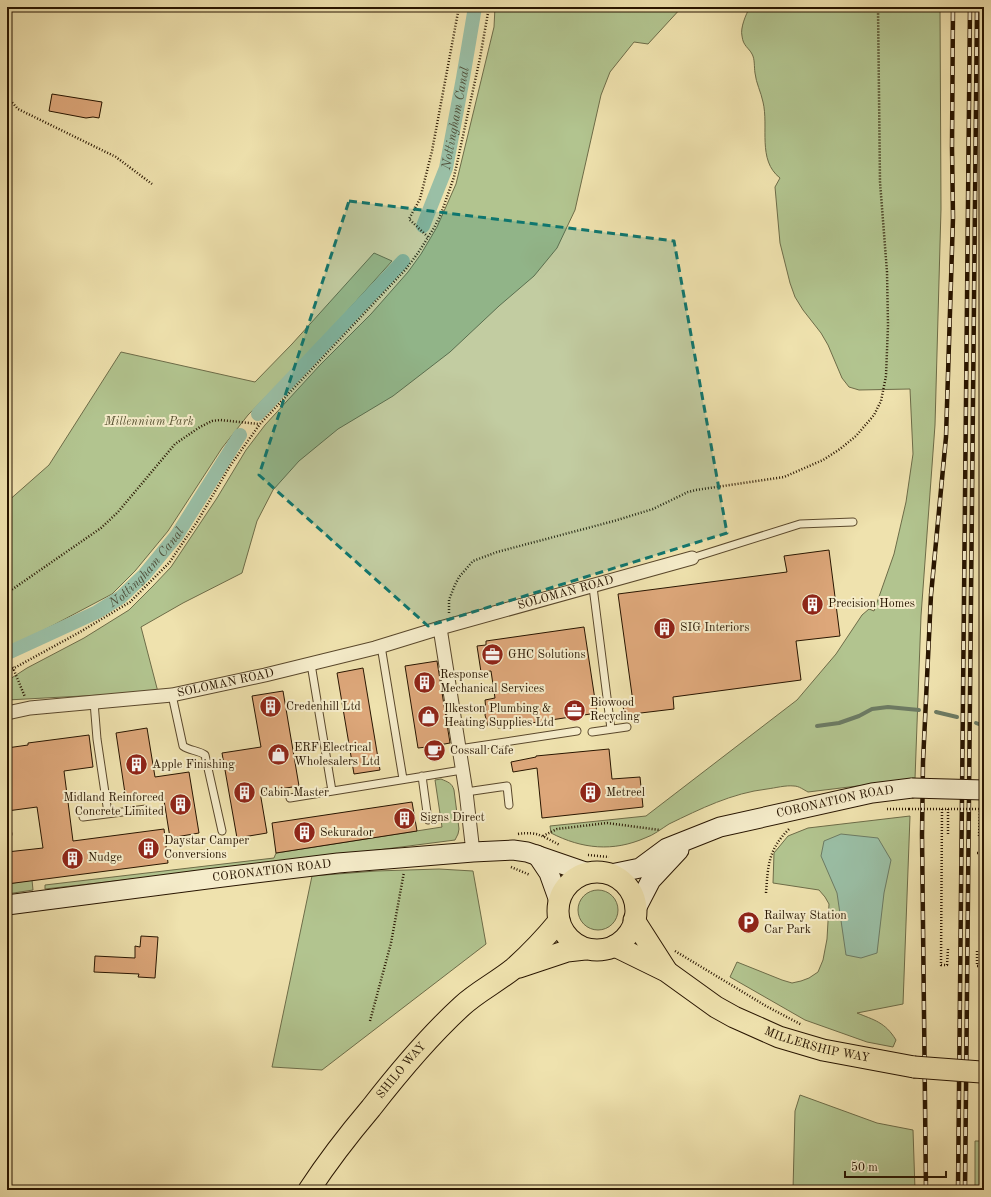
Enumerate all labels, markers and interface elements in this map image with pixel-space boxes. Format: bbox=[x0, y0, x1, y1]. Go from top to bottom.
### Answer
water label: Nottingham Canal bbox=[439, 66, 471, 172]
park label: Millennium Park bbox=[103, 416, 194, 428]
water label: Nottingham Canal bbox=[106, 525, 187, 610]
street label: SOLOMAN ROAD bbox=[516, 574, 615, 612]
building icon: Precision Homes bbox=[800, 591, 826, 617]
place label: Precision Homes bbox=[828, 598, 915, 610]
building icon: SIG Interiors bbox=[652, 615, 678, 641]
place label: SIG Interiors bbox=[680, 622, 749, 634]
office icon: GHC Solutions bbox=[479, 642, 505, 668]
place label: GHC Solutions bbox=[508, 649, 586, 661]
street label: SOLOMAN ROAD bbox=[176, 667, 275, 700]
building icon: Response Mechanical Services bbox=[411, 669, 437, 695]
place label: Response Mechanical Services bbox=[440, 669, 544, 695]
building icon: Credenhill Ltd bbox=[257, 694, 283, 720]
office icon: Biowood Recycling bbox=[561, 697, 587, 723]
place label: Biowood Recycling bbox=[590, 697, 640, 723]
place label: Credenhill Ltd bbox=[286, 701, 361, 713]
shop icon: Ilkeston Plumbing & Heating Supplies Ltd bbox=[416, 703, 442, 729]
place label: Ilkeston Plumbing & Heating Supplies Ltd bbox=[444, 703, 554, 729]
cafe icon: Cossall Cafe bbox=[421, 738, 447, 764]
shop icon: ERF Electrical Wholesalers Ltd bbox=[265, 742, 291, 768]
place label: ERF Electrical Wholesalers Ltd bbox=[294, 742, 380, 768]
place label: Cossall Cafe bbox=[450, 745, 514, 757]
building icon: Apple Finishing bbox=[124, 752, 150, 778]
place label: Apple Finishing bbox=[152, 759, 235, 771]
building icon: Cabin Master bbox=[231, 780, 257, 806]
building icon: Metreel bbox=[578, 780, 604, 806]
street label: CORONATION ROAD bbox=[775, 784, 894, 820]
place label: Cabin Master bbox=[260, 787, 329, 799]
place label: Metreel bbox=[606, 787, 645, 799]
place label: Midland Reinforced Concrete Limited bbox=[63, 792, 164, 818]
building icon: Midland Reinforced Concrete Limited bbox=[167, 792, 193, 818]
building icon: Signs Direct bbox=[391, 805, 417, 831]
place label: Signs Direct bbox=[420, 812, 485, 824]
building icon: Sekurador bbox=[291, 820, 317, 846]
place label: Sekurador bbox=[320, 827, 374, 839]
building icon: Daystar Camper Conversions bbox=[136, 835, 162, 861]
place label: Daystar Camper Conversions bbox=[164, 835, 249, 861]
building icon: Nudge bbox=[59, 845, 85, 871]
place label: Nudge bbox=[88, 852, 122, 864]
street label: CORONATION ROAD bbox=[212, 858, 332, 884]
parking icon: Railway Station Car Park bbox=[736, 910, 762, 936]
place label: Railway Station Car Park bbox=[764, 910, 847, 936]
street label: MILLERSHIP WAY bbox=[762, 1025, 871, 1065]
street label: SHILO WAY bbox=[375, 1040, 428, 1101]
scale bar bbox=[845, 1153, 946, 1179]
text: 50 m bbox=[851, 1161, 878, 1174]

